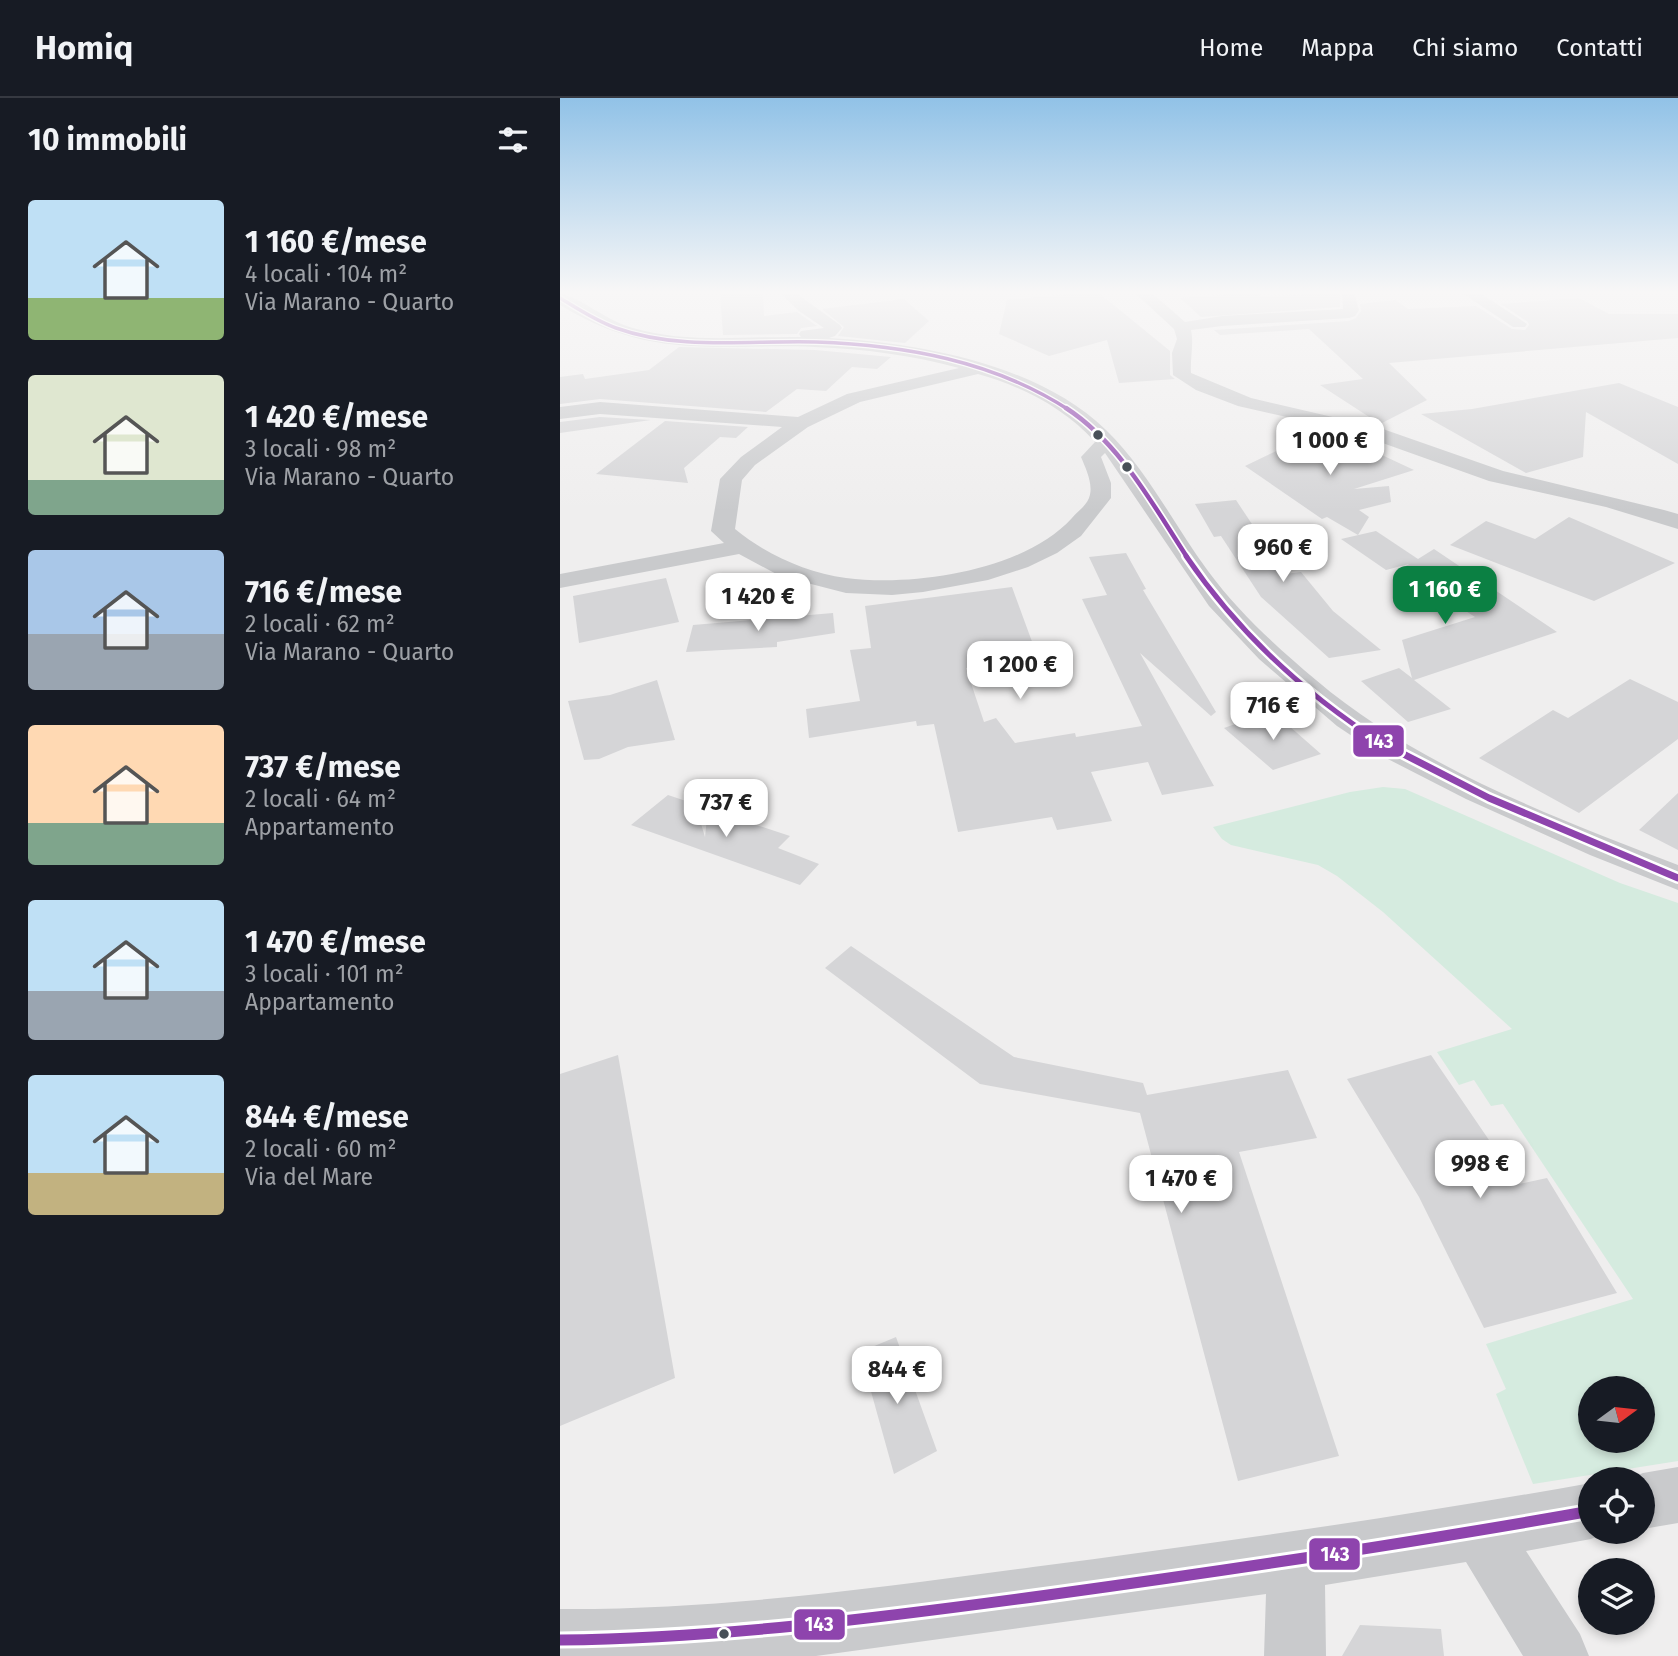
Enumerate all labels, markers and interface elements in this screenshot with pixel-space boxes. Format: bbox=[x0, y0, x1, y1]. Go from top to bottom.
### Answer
text: Homiq bbox=[35, 28, 133, 68]
text: Home bbox=[1199, 34, 1263, 62]
text: Mappa bbox=[1301, 34, 1374, 62]
text: Chi siamo bbox=[1412, 34, 1518, 62]
text: Contatti bbox=[1556, 34, 1643, 62]
icon: filters bbox=[494, 121, 532, 159]
text: 10 immobili bbox=[28, 122, 187, 158]
text: 1 160 €/mese bbox=[245, 224, 427, 260]
icon: home bbox=[84, 228, 168, 312]
text: 4 locali · 104 m² bbox=[245, 260, 407, 288]
text: Via Marano - Quarto bbox=[245, 288, 454, 316]
text: 1 420 €/mese bbox=[245, 399, 428, 435]
icon: home bbox=[84, 403, 168, 487]
pin: 1 000 € bbox=[1265, 418, 1395, 477]
text: 1 000 € bbox=[1292, 426, 1368, 454]
unlabelled marker bbox=[1091, 428, 1105, 442]
text: 3 locali · 98 m² bbox=[245, 435, 396, 463]
unlabelled marker bbox=[1120, 460, 1134, 474]
text: Via Marano - Quarto bbox=[245, 463, 454, 491]
pin: 960 € bbox=[1234, 524, 1332, 584]
text: 960 € bbox=[1254, 533, 1312, 561]
pin: 1 160 € bbox=[1380, 566, 1510, 626]
text: 716 €/mese bbox=[245, 574, 402, 610]
pin: 1 420 € bbox=[693, 574, 823, 633]
text: 1 160 € bbox=[1409, 575, 1481, 603]
icon: home bbox=[84, 578, 168, 662]
text: 1 420 € bbox=[721, 582, 795, 610]
text: 2 locali · 62 m² bbox=[245, 610, 395, 638]
text: Via Marano - Quarto bbox=[245, 638, 454, 666]
pin: 1 200 € bbox=[955, 642, 1085, 701]
text: 1 200 € bbox=[983, 650, 1057, 678]
pin: 716 € bbox=[1224, 682, 1322, 742]
text: 716 € bbox=[1246, 691, 1300, 719]
line badge: 143 bbox=[1352, 724, 1405, 758]
text: 143 bbox=[1364, 730, 1394, 753]
text: 737 €/mese bbox=[245, 749, 401, 785]
icon: home bbox=[84, 753, 168, 837]
pin: 737 € bbox=[677, 780, 775, 839]
text: 2 locali · 64 m² bbox=[245, 785, 396, 813]
text: 737 € bbox=[700, 788, 752, 816]
text: Appartamento bbox=[245, 813, 394, 841]
text: 1 470 €/mese bbox=[245, 924, 426, 960]
icon: home bbox=[84, 928, 168, 1012]
text: 3 locali · 101 m² bbox=[245, 960, 404, 988]
text: Appartamento bbox=[245, 988, 394, 1016]
text: 844 €/mese bbox=[245, 1099, 409, 1135]
icon: home bbox=[84, 1103, 168, 1187]
text: 2 locali · 60 m² bbox=[245, 1135, 397, 1163]
pin: 998 € bbox=[1431, 1140, 1529, 1200]
text: 998 € bbox=[1451, 1149, 1509, 1177]
pin: 1 470 € bbox=[1116, 1156, 1246, 1215]
text: Via del Mare bbox=[245, 1163, 373, 1191]
text: 1 470 € bbox=[1145, 1164, 1217, 1192]
pin: 844 € bbox=[848, 1346, 946, 1406]
text: 844 € bbox=[868, 1355, 926, 1383]
north arrow bbox=[1578, 1376, 1656, 1452]
map controls bbox=[1578, 1376, 1655, 1635]
button: locate bbox=[1578, 1467, 1655, 1544]
line badge: 143 bbox=[1308, 1537, 1361, 1571]
text: 143 bbox=[1320, 1543, 1350, 1566]
button: layers bbox=[1578, 1558, 1655, 1635]
line badge: 143 bbox=[793, 1608, 846, 1641]
text: 143 bbox=[804, 1613, 834, 1636]
unlabelled marker bbox=[717, 1627, 731, 1641]

